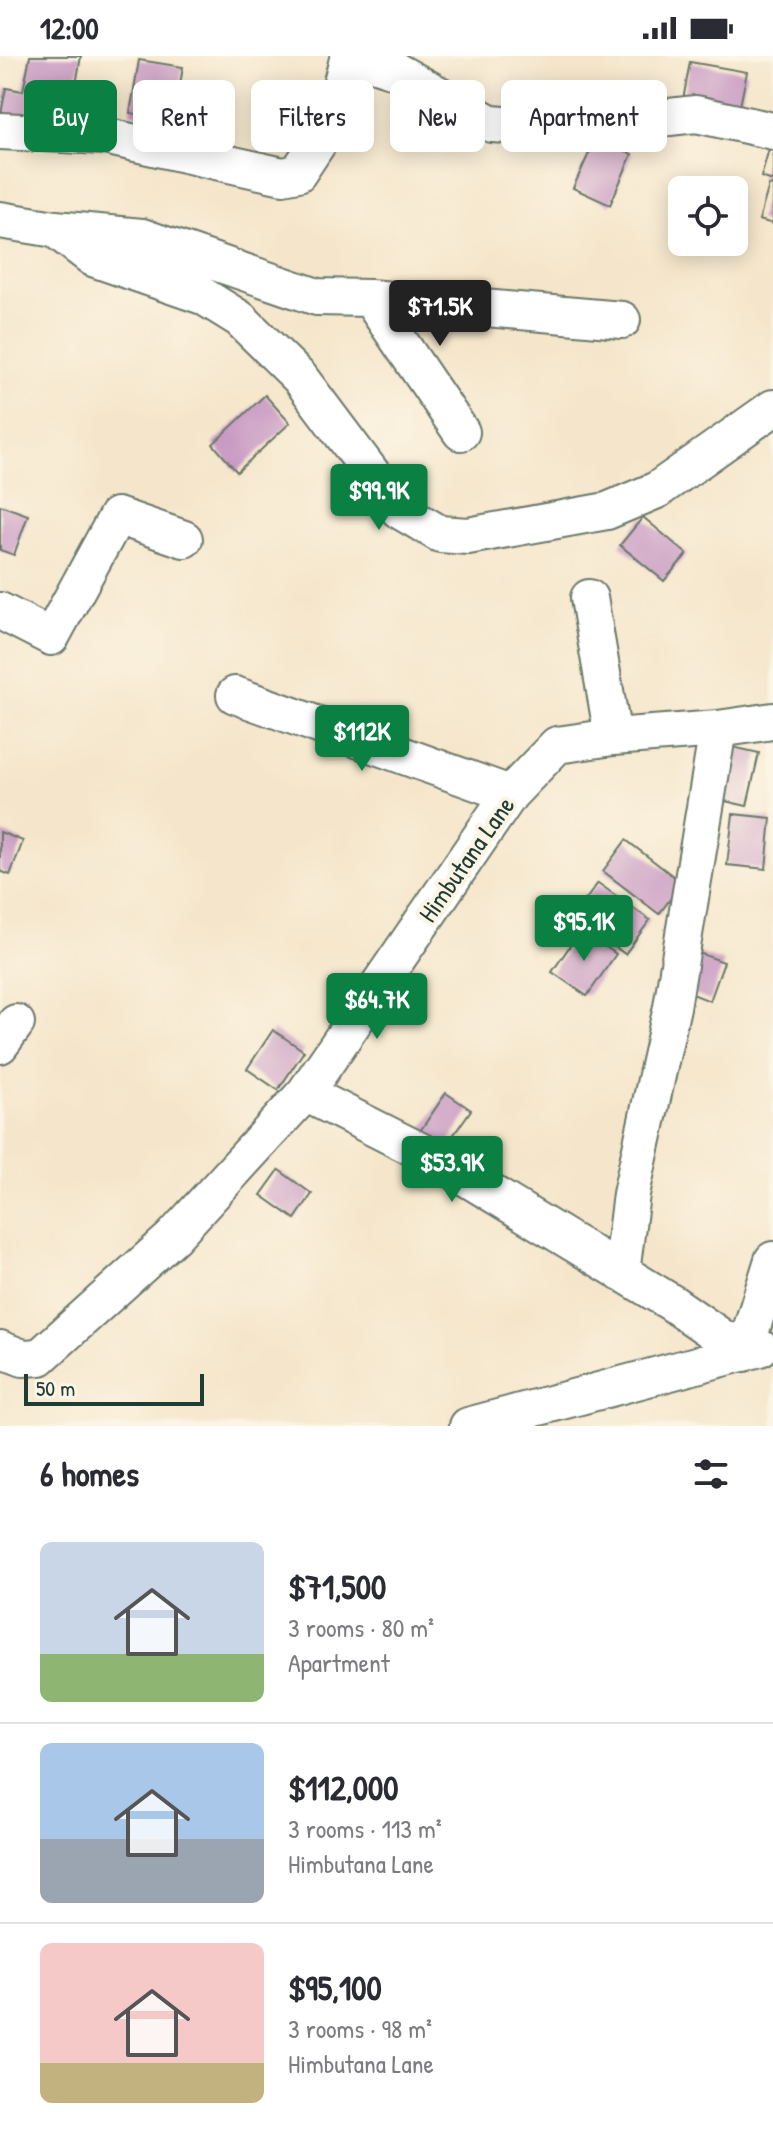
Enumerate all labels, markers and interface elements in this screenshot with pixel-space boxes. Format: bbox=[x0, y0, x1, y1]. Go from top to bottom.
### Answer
text: 12:00 bbox=[40, 8, 99, 48]
chip: Buy bbox=[24, 80, 117, 152]
chip: Rent bbox=[133, 80, 235, 152]
chip: Filters bbox=[251, 80, 374, 152]
chip: New bbox=[390, 80, 485, 152]
chip: Apartment bbox=[501, 80, 667, 152]
map controls bbox=[668, 176, 748, 256]
button: locate bbox=[668, 176, 748, 256]
pin: $71.5K bbox=[375, 280, 505, 348]
text: $71.5K bbox=[407, 288, 473, 323]
pin: $99.9K bbox=[314, 464, 444, 532]
text: $99.9K bbox=[349, 472, 409, 507]
pin: $112K bbox=[306, 705, 418, 773]
text: $112K bbox=[333, 713, 391, 748]
street label: Himbutana Lane bbox=[410, 789, 522, 929]
pin: $95.1K bbox=[519, 895, 649, 963]
text: $95.1K bbox=[553, 903, 615, 938]
pin: $64.7K bbox=[312, 973, 442, 1041]
text: $64.7K bbox=[344, 981, 410, 1016]
pin: $53.9K bbox=[387, 1136, 517, 1204]
text: $53.9K bbox=[420, 1144, 484, 1179]
scale bar bbox=[24, 1370, 204, 1406]
text: 50 m bbox=[36, 1373, 75, 1403]
text: 6 homes bbox=[40, 1451, 139, 1497]
icon: filters bbox=[689, 1452, 733, 1496]
text: $71,500 bbox=[288, 1564, 386, 1610]
icon: home bbox=[104, 1574, 200, 1670]
text: 3 rooms · 80 m² bbox=[288, 1610, 434, 1645]
text: Apartment bbox=[288, 1645, 390, 1680]
text: $112,000 bbox=[288, 1765, 398, 1811]
icon: home bbox=[104, 1775, 200, 1871]
text: 3 rooms · 113 m² bbox=[288, 1811, 442, 1846]
text: Himbutana Lane bbox=[288, 1846, 434, 1881]
text: $95,100 bbox=[288, 1965, 382, 2011]
icon: home bbox=[104, 1975, 200, 2071]
text: 3 rooms · 98 m² bbox=[288, 2011, 432, 2046]
text: Himbutana Lane bbox=[288, 2046, 434, 2081]

